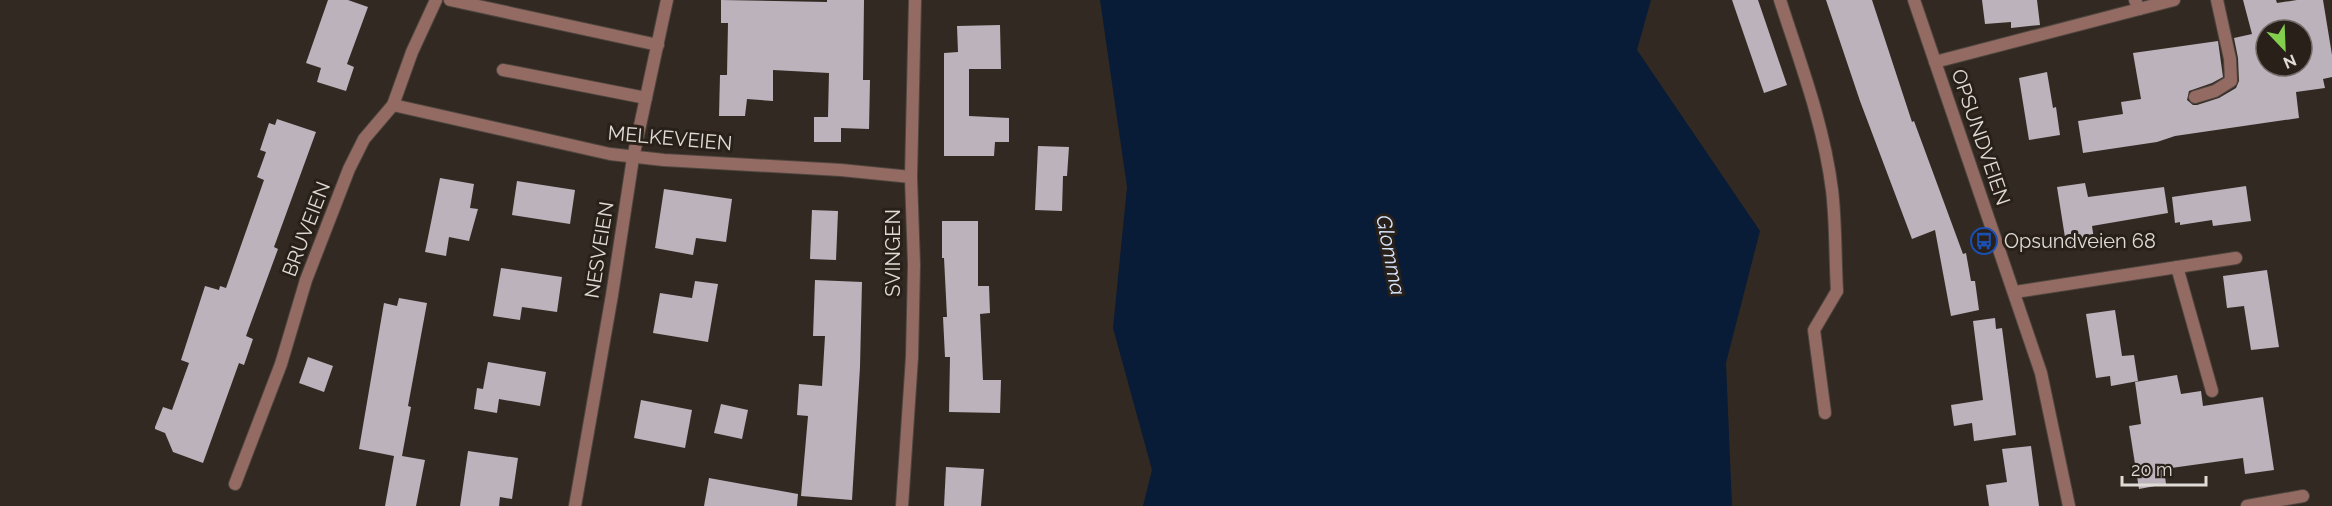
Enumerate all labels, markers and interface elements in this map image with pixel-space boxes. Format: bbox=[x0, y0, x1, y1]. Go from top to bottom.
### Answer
north arrow bbox=[2254, 18, 2314, 78]
text: N bbox=[2280, 50, 2299, 72]
street label: OPSUNDVEIEN bbox=[1946, 66, 2016, 208]
street label: MELKEVEIEN bbox=[607, 121, 733, 155]
street label: BRUVEIEN bbox=[277, 178, 335, 280]
street label: NESVEIEN bbox=[580, 200, 618, 300]
street label: SVINGEN bbox=[881, 209, 905, 297]
water label: Glomma bbox=[1371, 213, 1411, 297]
bus stop icon: Opsundveien 68 bbox=[1969, 226, 1999, 256]
place label: Opsundveien 68 bbox=[2004, 229, 2156, 253]
scale bar bbox=[2122, 449, 2206, 487]
text: 20 m bbox=[2131, 459, 2173, 480]

